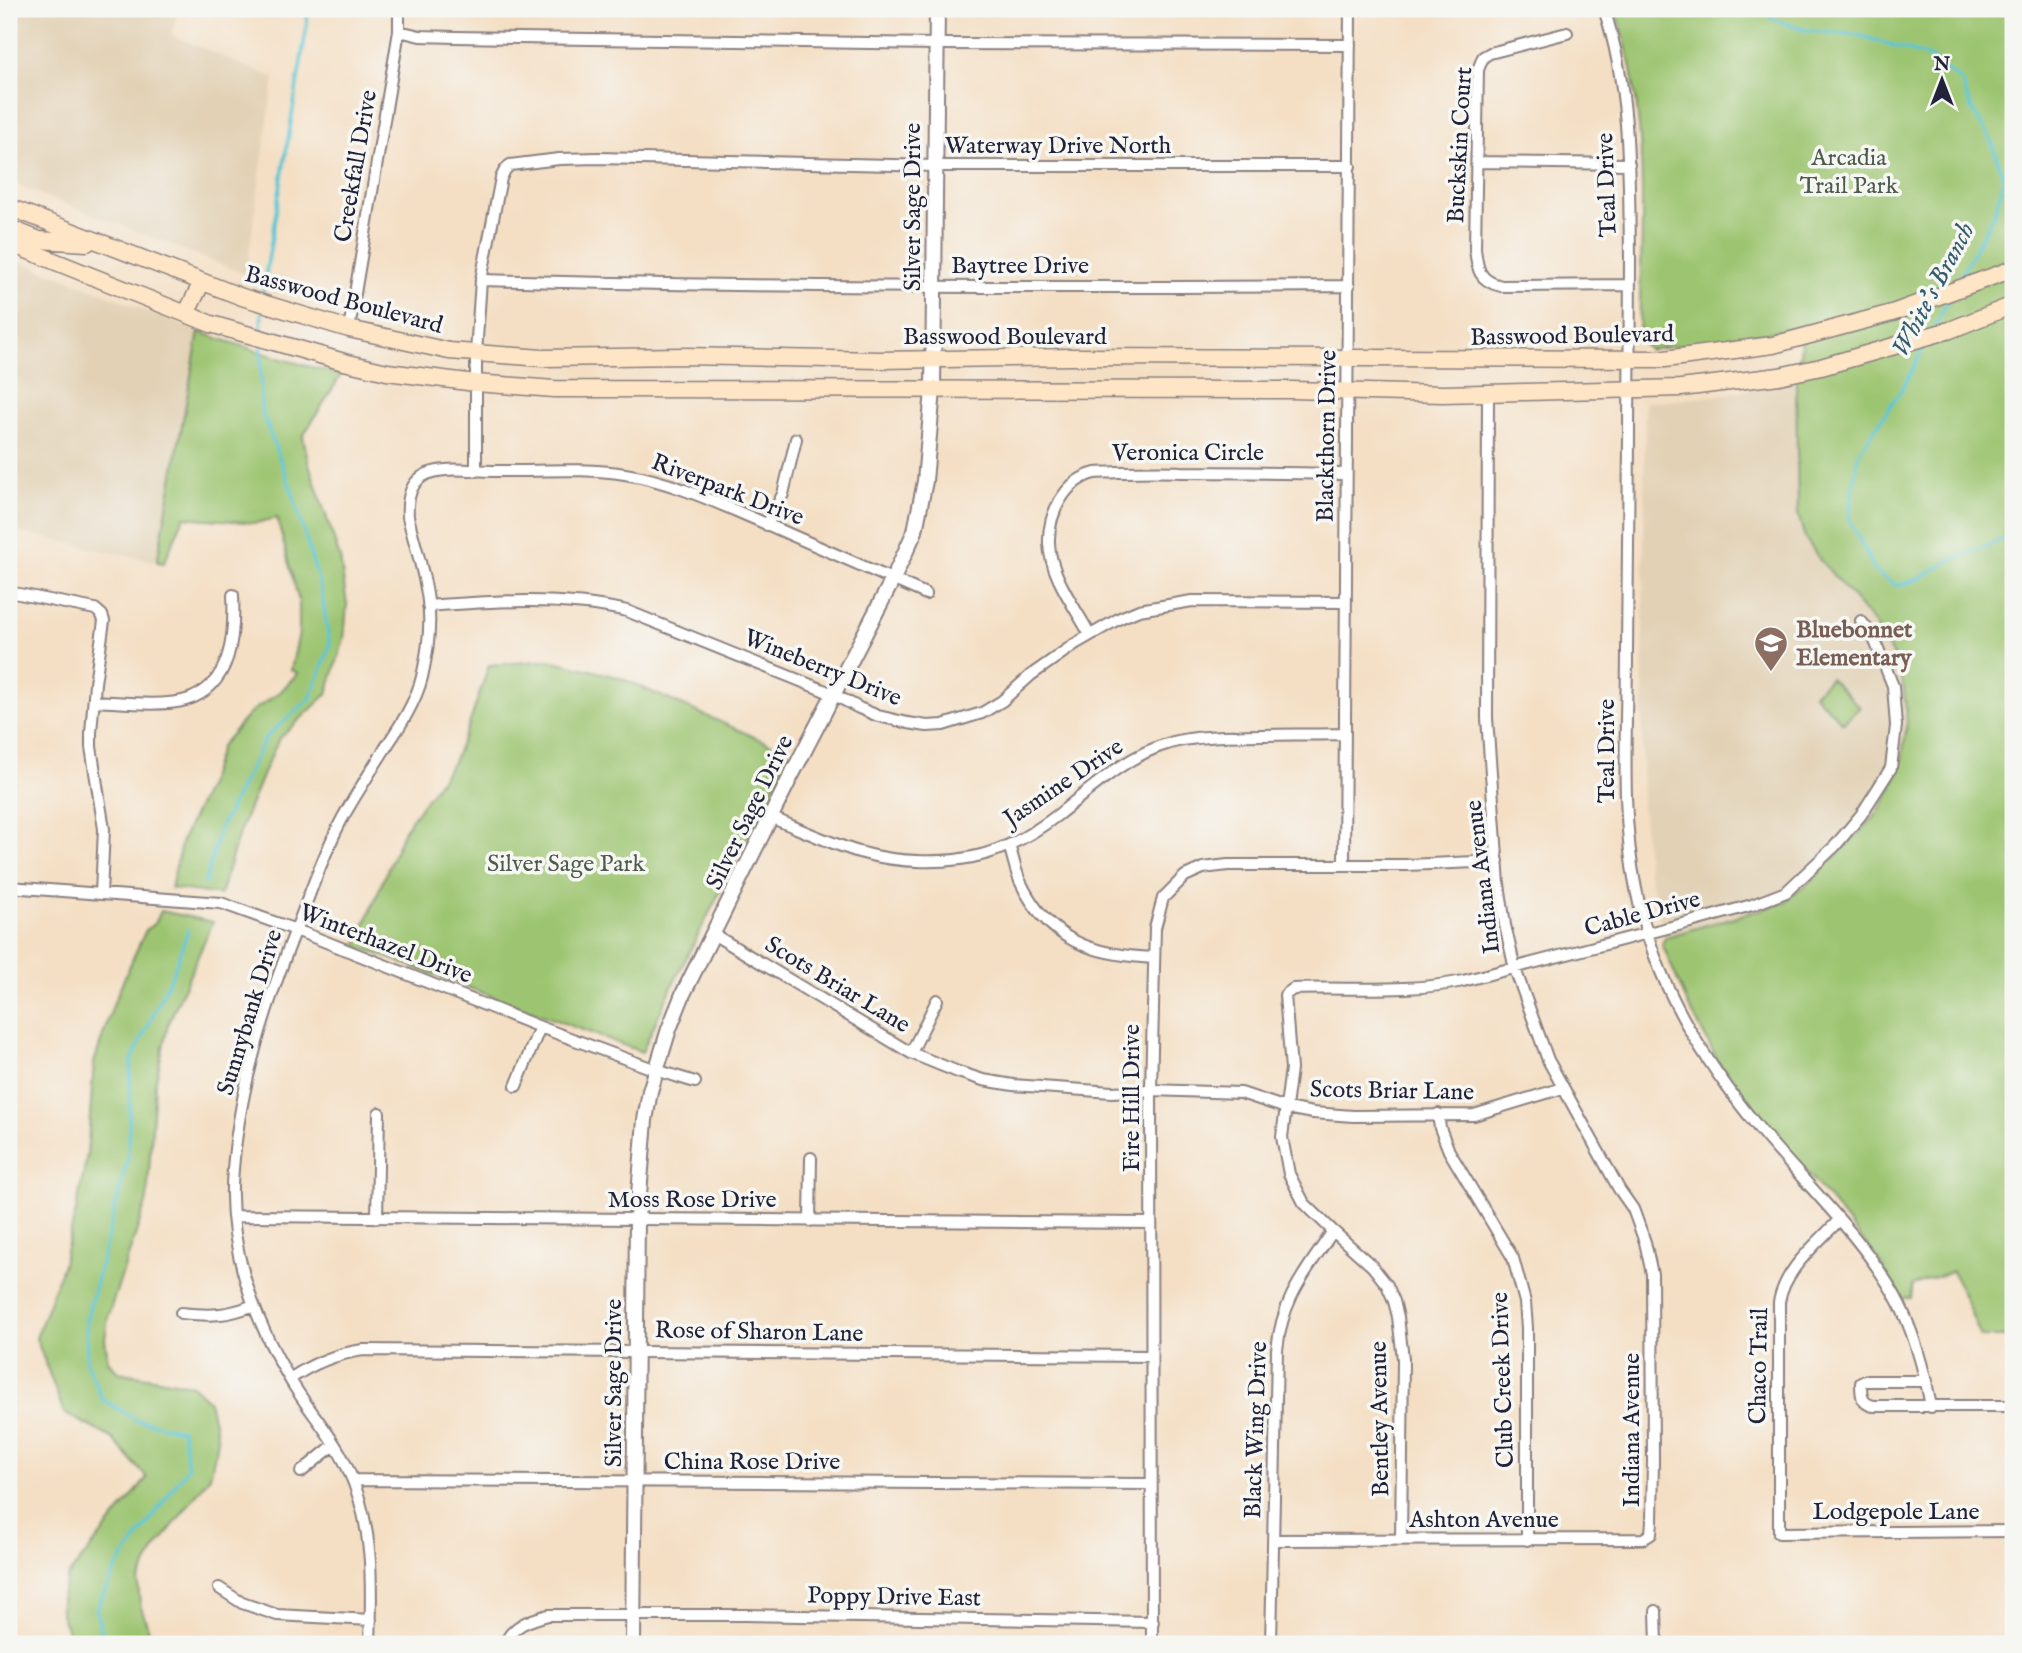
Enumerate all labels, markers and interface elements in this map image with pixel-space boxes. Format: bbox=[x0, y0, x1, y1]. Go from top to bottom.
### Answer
north arrow bbox=[1906, 46, 1976, 116]
text: N bbox=[1933, 53, 1951, 77]
street label: Buckskin Court bbox=[1441, 66, 1480, 224]
street label: Creekfall Drive bbox=[328, 88, 385, 245]
street label: Silver Sage Drive bbox=[898, 123, 929, 291]
street label: Waterway Drive North bbox=[945, 131, 1172, 162]
street label: Teal Drive bbox=[1590, 132, 1625, 238]
park label: Arcadia Trail Park bbox=[1800, 143, 1899, 202]
water label: White's Branch bbox=[1884, 217, 1982, 362]
street label: Baytree Drive bbox=[951, 251, 1089, 282]
street label: Basswood Boulevard bbox=[241, 259, 446, 342]
street label: Basswood Boulevard bbox=[1470, 319, 1674, 354]
street label: Basswood Boulevard bbox=[903, 322, 1107, 353]
street label: Blackthorn Drive bbox=[1310, 350, 1345, 523]
street label: Veronica Circle bbox=[1111, 438, 1264, 469]
street label: Riverpark Drive bbox=[647, 447, 808, 534]
place label: Bluebonnet Elementary bbox=[1796, 615, 1913, 674]
street label: Wineberry Drive bbox=[739, 623, 906, 714]
school or university icon: Bluebonnet Elementary bbox=[1752, 624, 1790, 673]
street label: Teal Drive bbox=[1592, 699, 1623, 803]
street label: Silver Sage Drive bbox=[699, 730, 801, 895]
street label: Jasmine Drive bbox=[996, 732, 1130, 836]
street label: Indiana Avenue bbox=[1459, 798, 1508, 955]
park label: Silver Sage Park bbox=[487, 849, 645, 880]
street label: Cable Drive bbox=[1581, 884, 1704, 945]
street label: Winterhazel Drive bbox=[294, 897, 476, 992]
street label: Sunnybank Drive bbox=[210, 926, 290, 1099]
street label: Scots Briar Lane bbox=[759, 930, 916, 1041]
street label: Fire Hill Drive bbox=[1117, 1024, 1148, 1172]
street label: Scots Briar Lane bbox=[1310, 1075, 1474, 1108]
street label: Moss Rose Drive bbox=[607, 1185, 777, 1216]
street label: Club Creek Drive bbox=[1485, 1291, 1522, 1468]
street label: Silver Sage Drive bbox=[599, 1299, 630, 1467]
street label: Chaco Trail bbox=[1743, 1307, 1776, 1425]
street label: Rose of Sharon Lane bbox=[654, 1315, 864, 1350]
street label: Black Wing Drive bbox=[1238, 1341, 1275, 1519]
street label: Bentley Avenue bbox=[1364, 1341, 1397, 1497]
street label: Indiana Avenue bbox=[1617, 1353, 1648, 1507]
street label: China Rose Drive bbox=[664, 1447, 840, 1478]
street label: Lodgepole Lane bbox=[1813, 1497, 1979, 1528]
street label: Ashton Avenue bbox=[1408, 1505, 1559, 1536]
street label: Poppy Drive East bbox=[807, 1580, 981, 1615]

